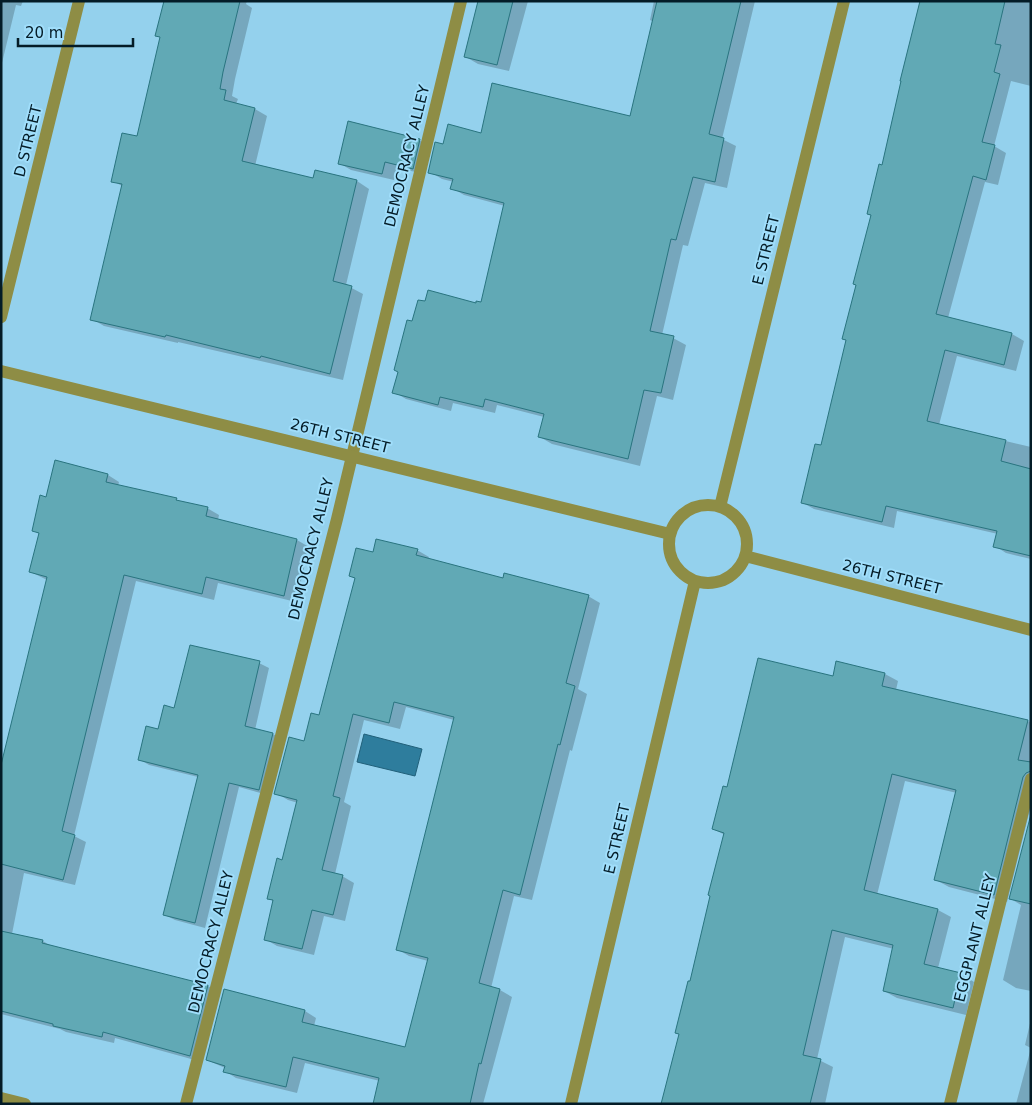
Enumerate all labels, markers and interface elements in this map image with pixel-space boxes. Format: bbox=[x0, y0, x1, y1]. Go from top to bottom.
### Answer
scale bar bbox=[18, 15, 132, 47]
text: 20 m bbox=[25, 24, 63, 42]
street label: DEMOCRACY ALLEY bbox=[381, 82, 434, 229]
street label: D STREET bbox=[10, 102, 46, 179]
street label: E STREET bbox=[749, 212, 784, 287]
street label: 26TH STREET bbox=[289, 415, 392, 457]
street label: DEMOCRACY ALLEY bbox=[285, 475, 338, 622]
street label: 26TH STREET bbox=[841, 556, 944, 598]
street label: E STREET bbox=[600, 801, 634, 876]
street label: DEMOCRACY ALLEY bbox=[185, 868, 238, 1015]
street label: EGGPLANT ALLEY bbox=[950, 871, 1000, 1004]

